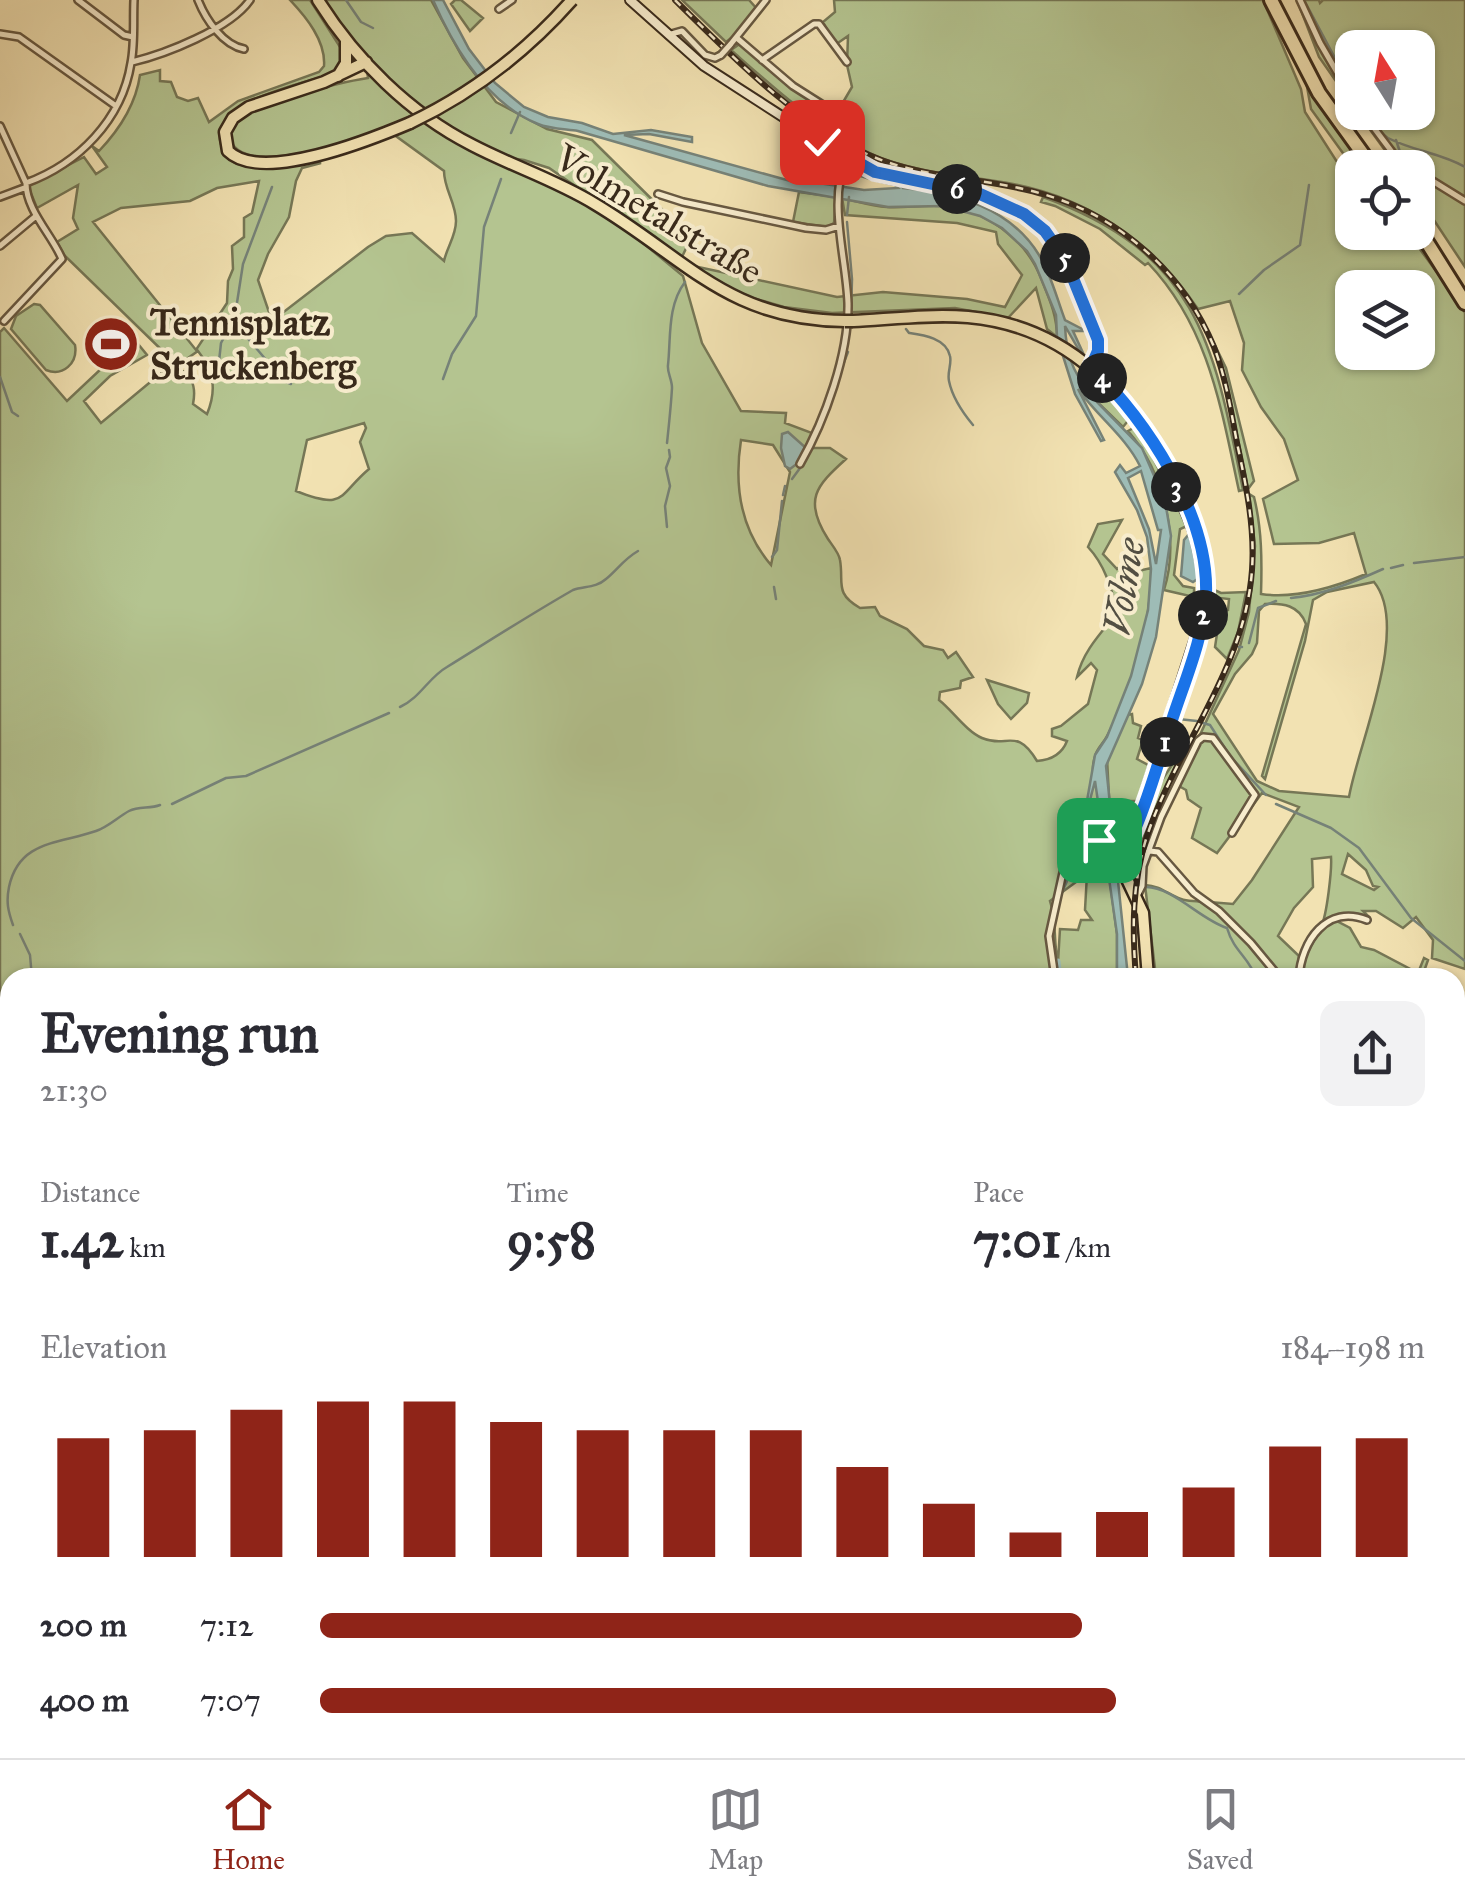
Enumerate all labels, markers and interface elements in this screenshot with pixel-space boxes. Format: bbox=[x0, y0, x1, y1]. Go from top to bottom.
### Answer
north arrow bbox=[1335, 30, 1435, 130]
map controls bbox=[1335, 30, 1435, 370]
pin bbox=[780, 100, 865, 185]
icon: check bbox=[795, 115, 850, 170]
street label: Volmetalstraße bbox=[546, 134, 771, 294]
button: locate bbox=[1335, 150, 1435, 250]
pin: 6 bbox=[932, 164, 982, 214]
text: 6 bbox=[950, 171, 964, 206]
pin: 5 bbox=[1040, 233, 1090, 283]
text: 5 bbox=[1058, 240, 1072, 275]
button: layers bbox=[1335, 270, 1435, 370]
place label: Tennisplatz Struckenberg bbox=[150, 299, 357, 389]
sports icon: Tennisplatz Struckenberg bbox=[81, 314, 141, 374]
pin: 4 bbox=[1077, 353, 1127, 403]
text: 4 bbox=[1094, 360, 1110, 395]
pin: 3 bbox=[1151, 462, 1201, 512]
text: 3 bbox=[1170, 469, 1182, 504]
water label: Volme bbox=[1092, 534, 1156, 639]
pin: 2 bbox=[1178, 590, 1228, 640]
text: 2 bbox=[1196, 597, 1210, 632]
pin: 1 bbox=[1140, 717, 1190, 767]
text: 1 bbox=[1159, 724, 1171, 759]
pin bbox=[1057, 798, 1142, 883]
icon: arrive bbox=[1072, 813, 1127, 868]
text: Evening run bbox=[40, 1000, 319, 1067]
button: share bbox=[1320, 1001, 1425, 1106]
text: 21:30 bbox=[40, 1071, 108, 1110]
text: Distance bbox=[40, 1175, 140, 1210]
text: Time bbox=[507, 1175, 569, 1210]
text: Pace bbox=[973, 1175, 1024, 1210]
text: 1.42 bbox=[40, 1210, 123, 1271]
text: 9:58 bbox=[507, 1210, 596, 1271]
text: 7:01 bbox=[973, 1210, 1061, 1271]
text: km bbox=[123, 1230, 166, 1265]
text: /km bbox=[1061, 1230, 1111, 1265]
text: Elevation bbox=[40, 1328, 167, 1367]
text: 184–198 m bbox=[1280, 1328, 1425, 1367]
text: 200 m bbox=[40, 1606, 127, 1645]
text: 7:12 bbox=[200, 1606, 254, 1645]
text: 400 m bbox=[40, 1681, 129, 1720]
text: 7:07 bbox=[200, 1681, 261, 1720]
tab: Home bbox=[212, 1782, 285, 1877]
tab: Map bbox=[708, 1782, 763, 1877]
tab: Saved bbox=[1187, 1782, 1253, 1877]

